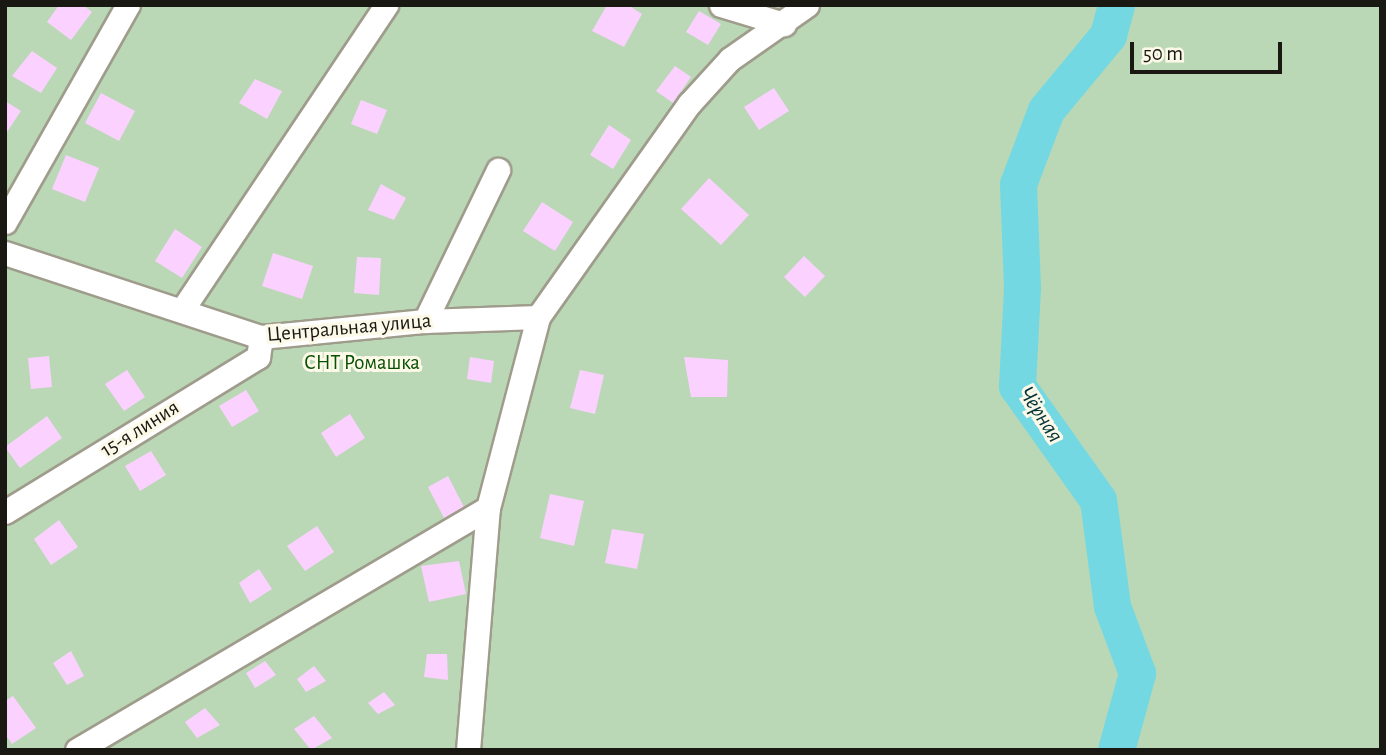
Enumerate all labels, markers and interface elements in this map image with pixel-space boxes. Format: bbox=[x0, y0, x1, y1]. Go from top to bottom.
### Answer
scale bar bbox=[1134, 28, 1286, 72]
text: 50 m bbox=[1143, 43, 1183, 64]
street label: Центральная улица bbox=[266, 308, 432, 348]
park label: СНТ Ромашка bbox=[304, 350, 420, 376]
water label: Чёрная bbox=[1012, 382, 1068, 448]
street label: 15-я линия bbox=[96, 395, 184, 463]

